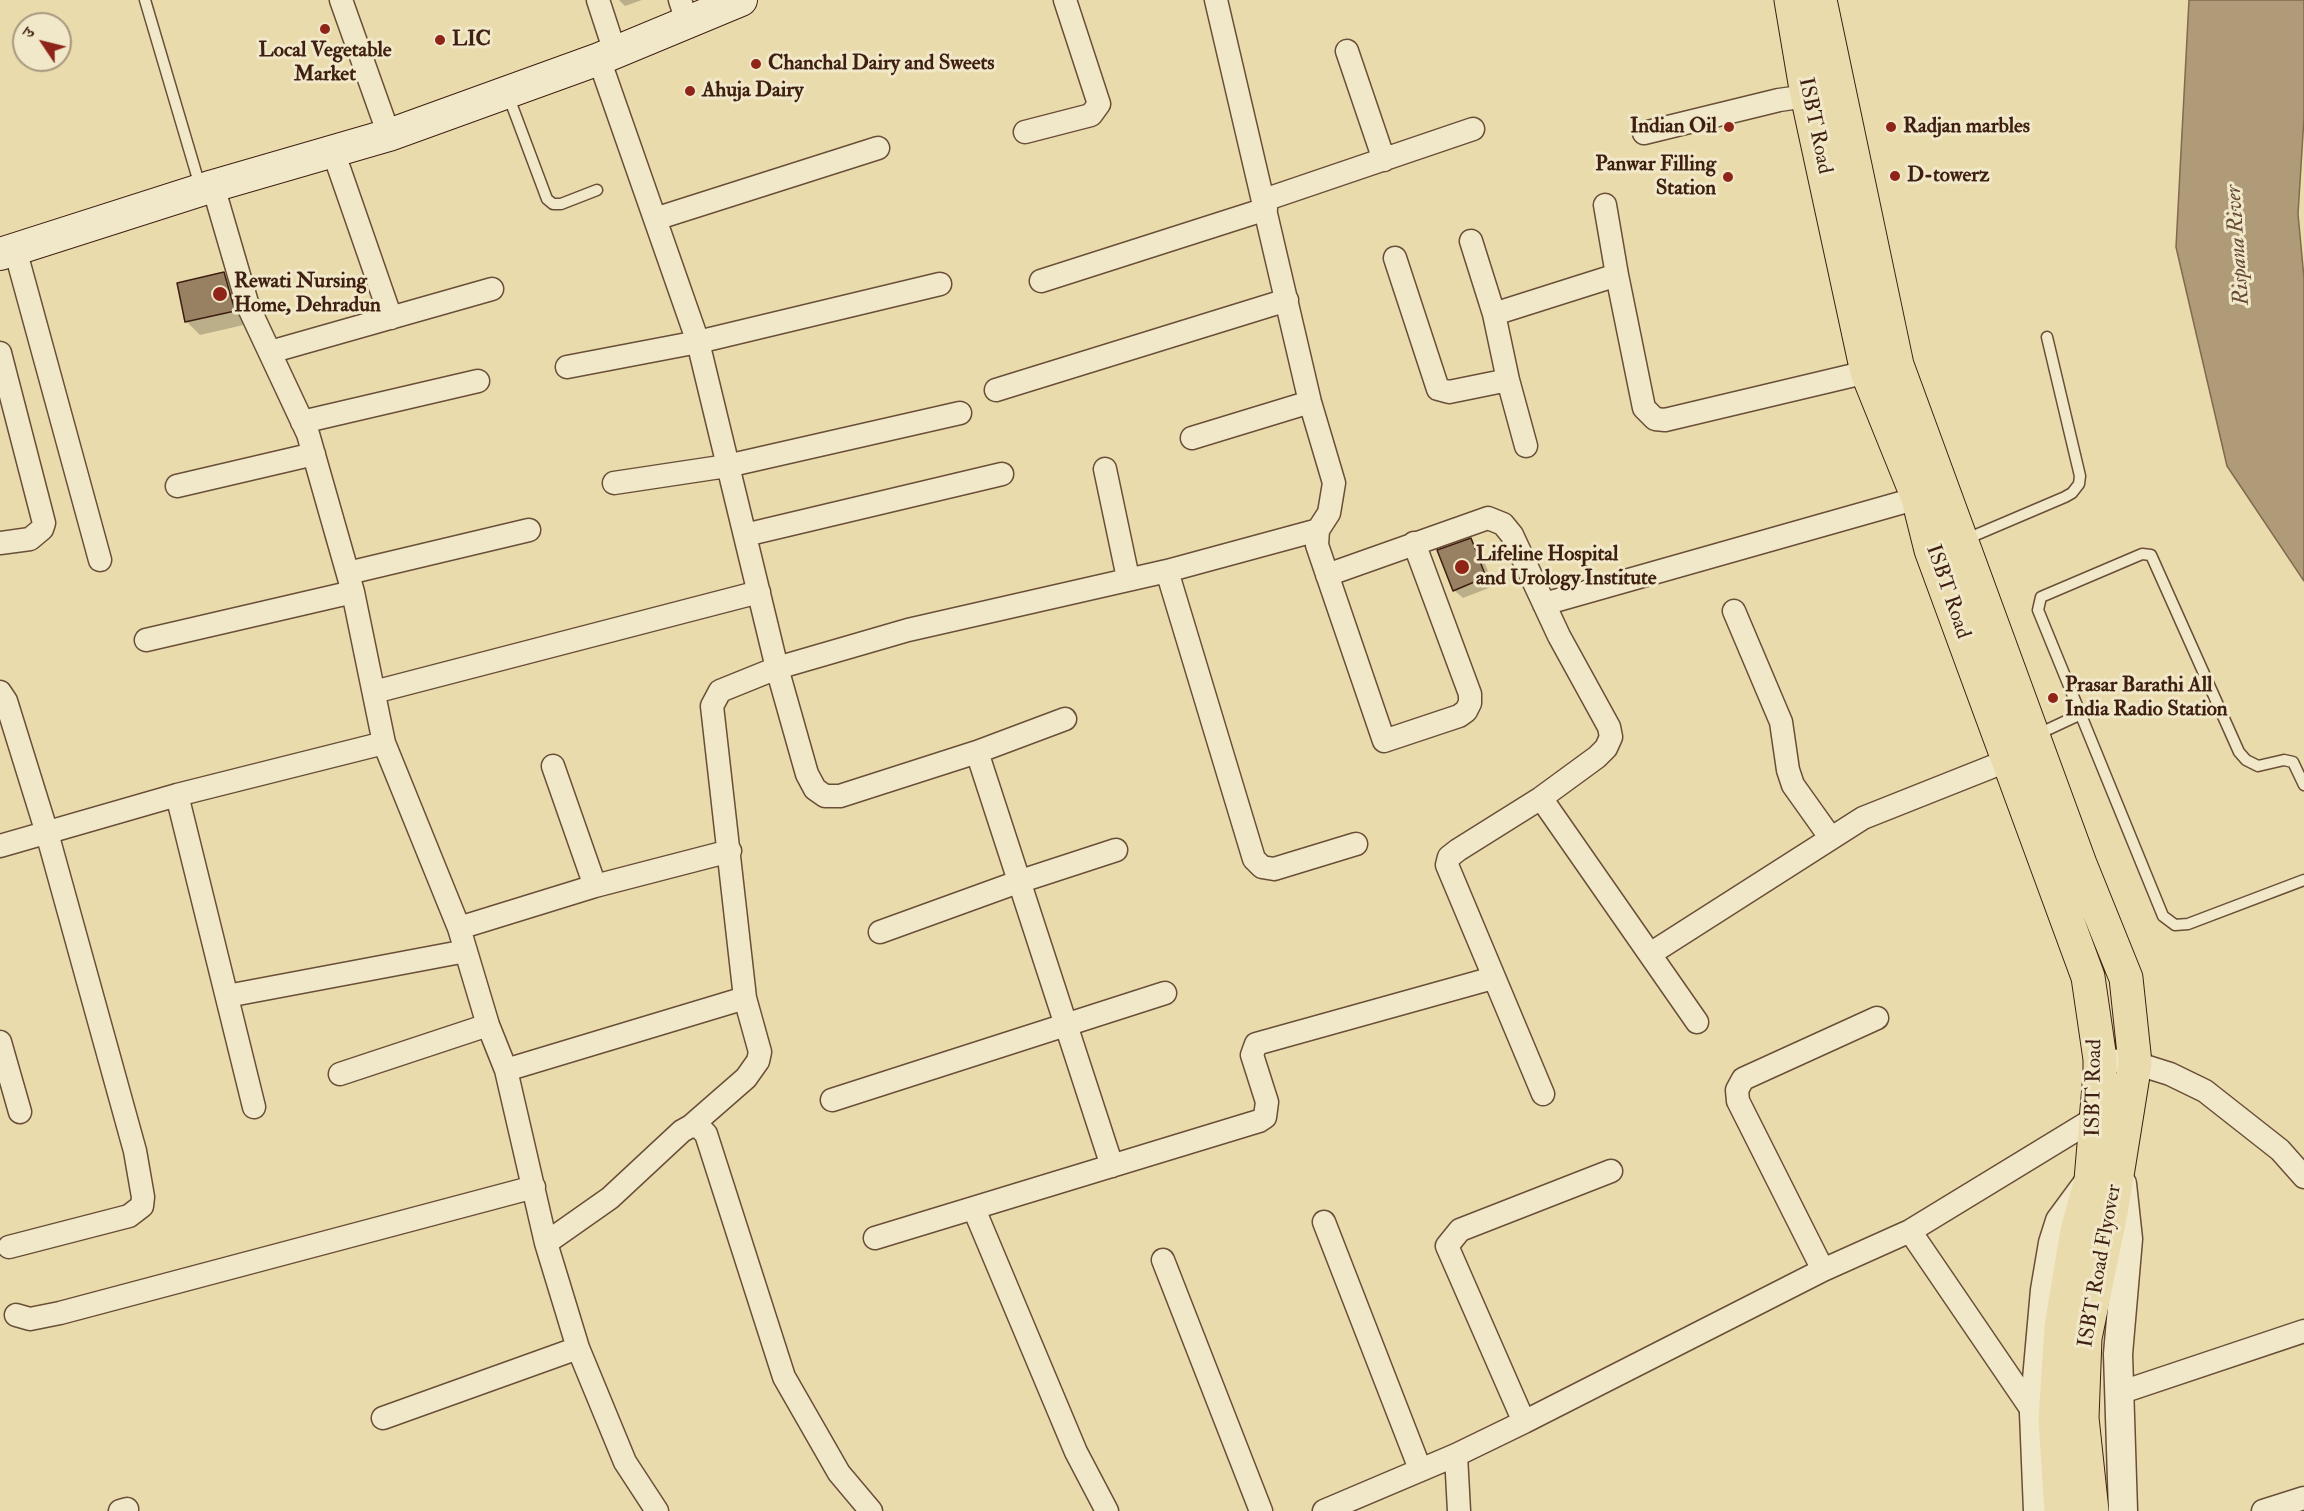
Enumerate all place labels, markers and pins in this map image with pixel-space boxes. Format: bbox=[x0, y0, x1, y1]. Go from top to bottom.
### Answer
marker: Local Vegetable Market bbox=[318, 22, 332, 36]
place label: LIC bbox=[452, 27, 491, 53]
marker: LIC bbox=[433, 33, 447, 47]
place label: Local Vegetable Market bbox=[258, 38, 392, 88]
place label: Chanchal Dairy and Sweets bbox=[768, 51, 995, 77]
marker: Chanchal Dairy and Sweets bbox=[749, 57, 763, 71]
place label: Ahuja Dairy bbox=[702, 78, 803, 104]
marker: Ahuja Dairy bbox=[683, 84, 697, 98]
place label: Indian Oil bbox=[1630, 114, 1717, 140]
place label: Radjan marbles bbox=[1903, 114, 2030, 140]
marker: Indian Oil bbox=[1722, 120, 1736, 134]
marker: Radjan marbles bbox=[1884, 120, 1898, 134]
place label: Panwar Filling Station bbox=[1595, 152, 1716, 202]
place label: D-towerz bbox=[1907, 163, 1989, 189]
marker: D-towerz bbox=[1888, 169, 1902, 183]
marker: Panwar Filling Station bbox=[1721, 170, 1735, 184]
place label: Rewati Nursing Home, Dehradun bbox=[234, 269, 381, 319]
marker: Rewati Nursing Home, Dehradun bbox=[211, 285, 229, 303]
place label: Lifeline Hospital and Urology Institute bbox=[1476, 542, 1657, 592]
marker: Lifeline Hospital and Urology Institute bbox=[1453, 558, 1471, 576]
place label: Prasar Barathi All India Radio Station bbox=[2065, 673, 2228, 723]
marker: Prasar Barathi All India Radio Station bbox=[2046, 691, 2060, 705]

